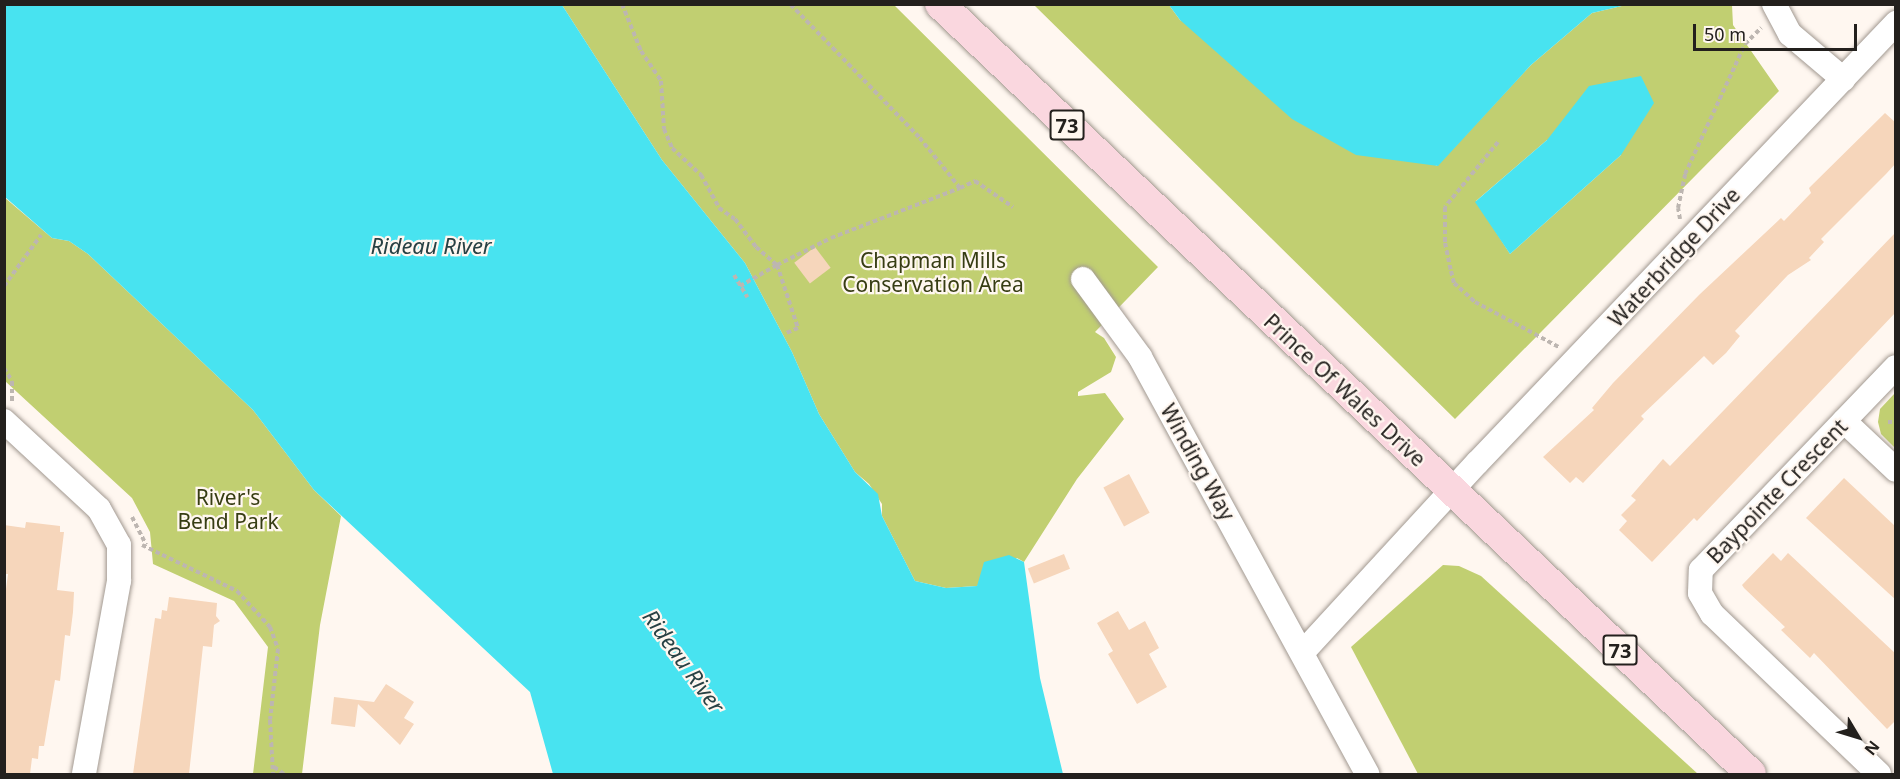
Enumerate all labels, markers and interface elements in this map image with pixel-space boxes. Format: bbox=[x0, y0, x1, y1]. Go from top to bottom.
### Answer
scale bar bbox=[1696, 12, 1860, 50]
text: 50 m bbox=[1704, 22, 1746, 46]
road number: 73 bbox=[1049, 108, 1085, 142]
street label: Waterbridge Drive bbox=[1603, 182, 1745, 332]
water label: Rideau River bbox=[370, 233, 492, 259]
park label: Chapman Mills Conservation Area bbox=[842, 247, 1024, 297]
street label: Prince Of Wales Drive bbox=[1259, 309, 1431, 471]
street label: Winding Way bbox=[1156, 399, 1240, 525]
street label: Baypointe Crescent bbox=[1702, 414, 1852, 568]
park label: River's Bend Park bbox=[177, 484, 279, 534]
water label: Rideau River bbox=[638, 604, 730, 718]
road number: 73 bbox=[1602, 633, 1638, 667]
north arrow bbox=[1828, 707, 1888, 767]
text: N bbox=[1860, 736, 1885, 760]

